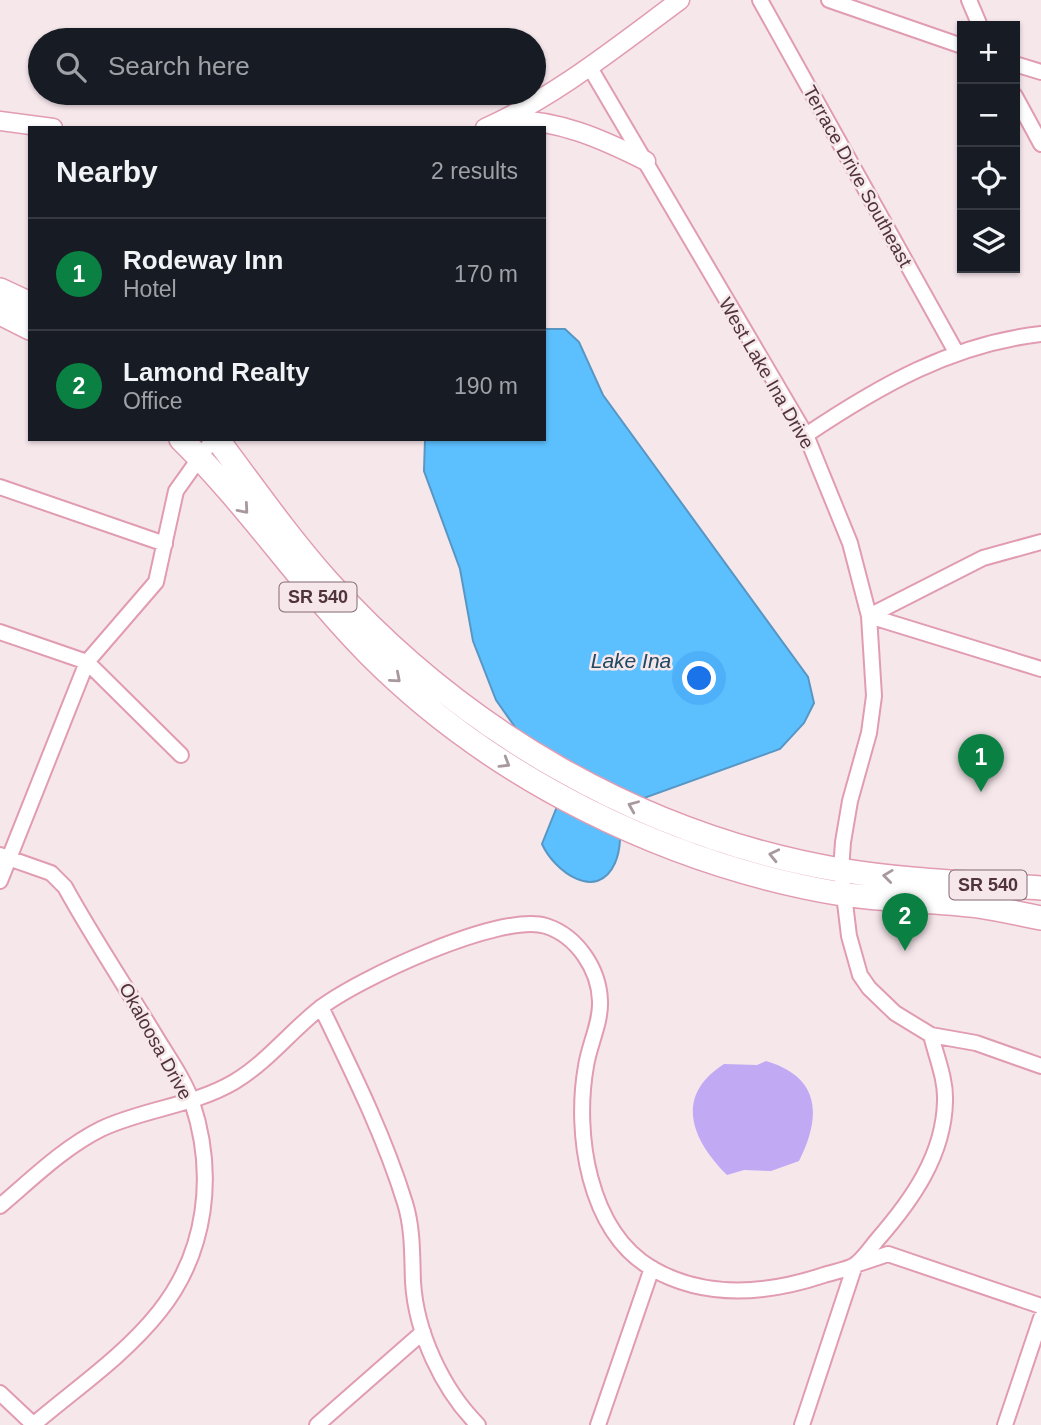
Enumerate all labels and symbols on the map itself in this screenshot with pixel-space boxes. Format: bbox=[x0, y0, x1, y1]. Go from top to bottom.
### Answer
street label: Terrace Drive Southeast bbox=[799, 82, 916, 271]
street label: West Lake Ina Drive bbox=[715, 294, 818, 452]
one-way arrow bbox=[236, 501, 248, 514]
road number: SR 540 bbox=[280, 582, 356, 612]
water label: Lake Ina bbox=[591, 649, 671, 672]
your location bbox=[682, 661, 716, 695]
one-way arrow bbox=[388, 670, 401, 682]
pin: 1 bbox=[958, 734, 1004, 792]
one-way arrow bbox=[498, 755, 511, 768]
one-way arrow bbox=[628, 800, 641, 814]
one-way arrow bbox=[768, 849, 780, 864]
one-way arrow bbox=[882, 868, 894, 883]
road number: SR 540 bbox=[950, 870, 1026, 900]
pin: 2 bbox=[882, 893, 928, 951]
street label: Okaloosa Drive bbox=[115, 979, 196, 1103]

